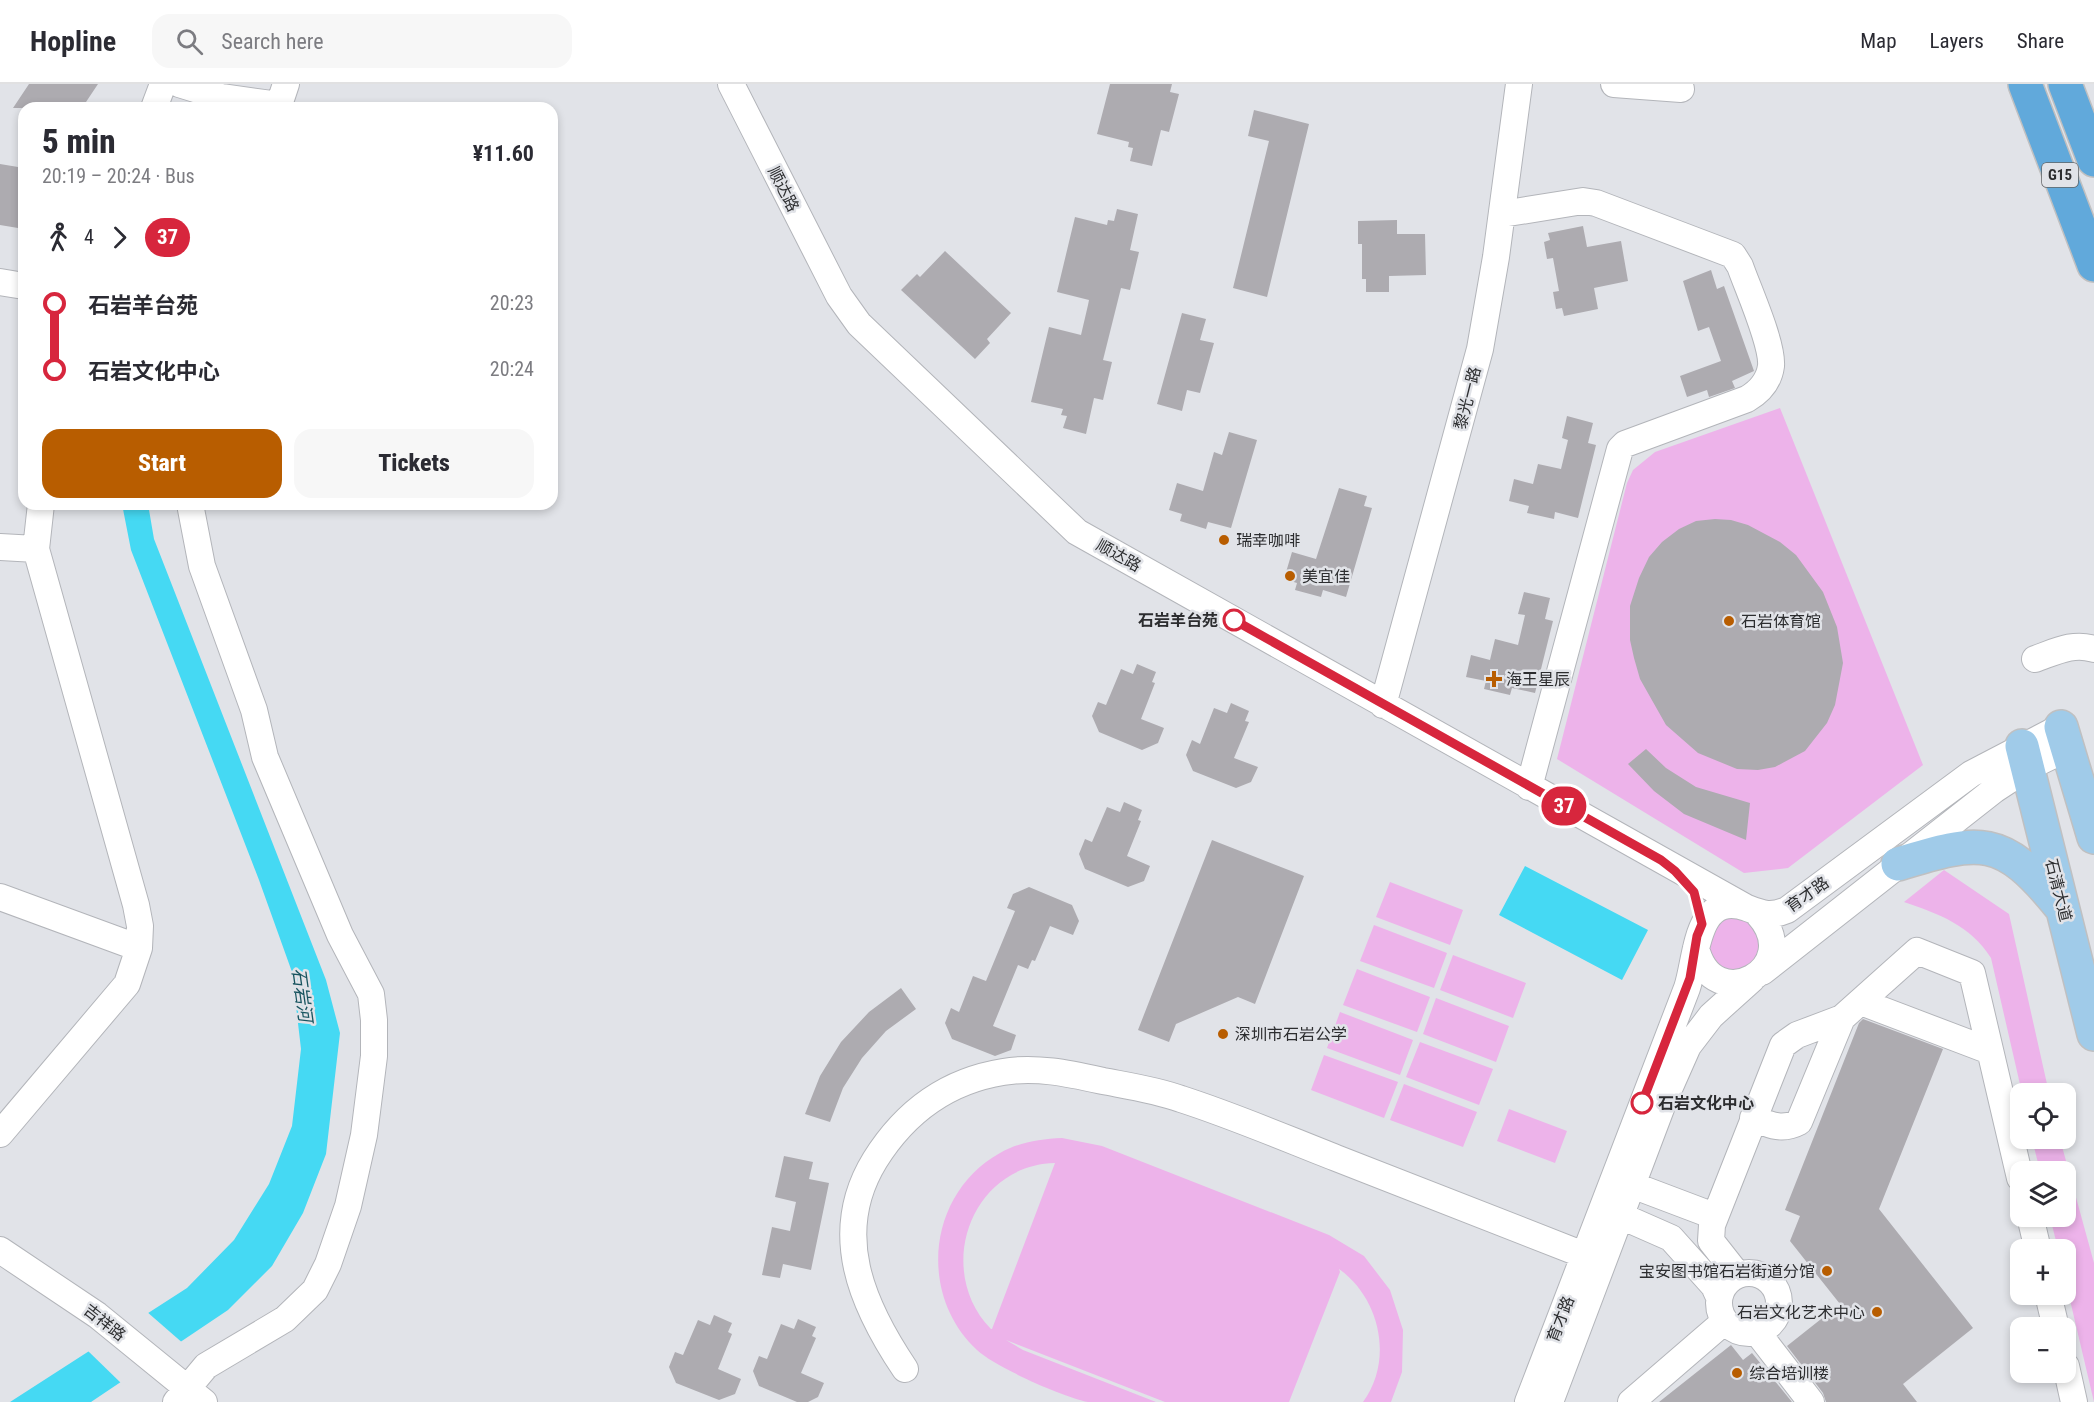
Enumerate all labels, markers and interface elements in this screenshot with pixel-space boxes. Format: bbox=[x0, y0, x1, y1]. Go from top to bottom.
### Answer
search box bbox=[152, 14, 572, 68]
text: Hopline bbox=[30, 25, 116, 58]
icon: search bbox=[173, 25, 206, 58]
text: Search here bbox=[221, 29, 324, 54]
text: Map bbox=[1860, 29, 1897, 53]
text: Layers bbox=[1930, 29, 1984, 53]
text: Share bbox=[2017, 29, 2064, 53]
text: 5 min bbox=[42, 122, 116, 161]
text: ¥11.60 bbox=[473, 141, 534, 166]
road number: G15 bbox=[2042, 163, 2078, 187]
text: 20:19 – 20:24 · Bus bbox=[42, 164, 195, 188]
street label: 顺达路 bbox=[764, 164, 803, 215]
icon: walk bbox=[42, 221, 75, 254]
icon: forward bbox=[103, 221, 136, 254]
text: 4 bbox=[84, 225, 94, 249]
text: 37 bbox=[157, 225, 178, 249]
text: 20:23 bbox=[490, 291, 534, 315]
text: 石岩羊台苑 bbox=[88, 293, 198, 318]
text: 20:24 bbox=[490, 357, 534, 381]
text: 石岩文化中心 bbox=[88, 359, 220, 384]
street label: 黎光一路 bbox=[1451, 365, 1484, 431]
button: Start bbox=[42, 429, 282, 498]
button: Tickets bbox=[294, 429, 534, 498]
place label: 瑞幸咖啡 bbox=[1236, 531, 1300, 550]
marker: 瑞幸咖啡 bbox=[1217, 533, 1231, 547]
street label: 顺达路 bbox=[1093, 535, 1144, 575]
place label: 美宜佳 bbox=[1302, 567, 1350, 586]
marker: 美宜佳 bbox=[1283, 569, 1297, 583]
marker: 石岩羊台苑 bbox=[1223, 609, 1245, 631]
place label: 石岩羊台苑 bbox=[1138, 611, 1218, 630]
place label: 石岩体育馆 bbox=[1741, 612, 1821, 631]
marker: 石岩体育馆 bbox=[1722, 614, 1736, 628]
place label: 海王星辰 bbox=[1506, 670, 1570, 689]
marker: 海王星辰 bbox=[1487, 672, 1501, 686]
line badge: 37 bbox=[1537, 786, 1591, 826]
text: 37 bbox=[1553, 794, 1575, 818]
street label: 石清大道 bbox=[2042, 857, 2075, 923]
street label: 育才路 bbox=[1782, 873, 1832, 916]
water label: 石岩河 bbox=[288, 967, 317, 1026]
place label: 深圳市石岩公学 bbox=[1235, 1025, 1347, 1044]
marker: 深圳市石岩公学 bbox=[1216, 1027, 1230, 1041]
map controls bbox=[2010, 1083, 2076, 1383]
button: locate bbox=[2010, 1083, 2076, 1149]
marker: 石岩文化中心 bbox=[1631, 1092, 1653, 1114]
place label: 石岩文化中心 bbox=[1658, 1094, 1754, 1113]
button: layers bbox=[2010, 1161, 2076, 1227]
button: + bbox=[2010, 1239, 2076, 1305]
place label: 宝安图书馆石岩街道分馆 bbox=[1639, 1262, 1815, 1281]
marker: 宝安图书馆石岩街道分馆 bbox=[1820, 1264, 1834, 1278]
street label: 育才路 bbox=[1543, 1293, 1578, 1345]
street label: 吉祥路 bbox=[80, 1300, 129, 1345]
place label: 石岩文化艺术中心 bbox=[1737, 1303, 1865, 1322]
marker: 石岩文化艺术中心 bbox=[1870, 1305, 1884, 1319]
button: − bbox=[2010, 1317, 2076, 1383]
place label: 综合培训楼 bbox=[1749, 1364, 1829, 1383]
marker: 综合培训楼 bbox=[1730, 1366, 1744, 1380]

